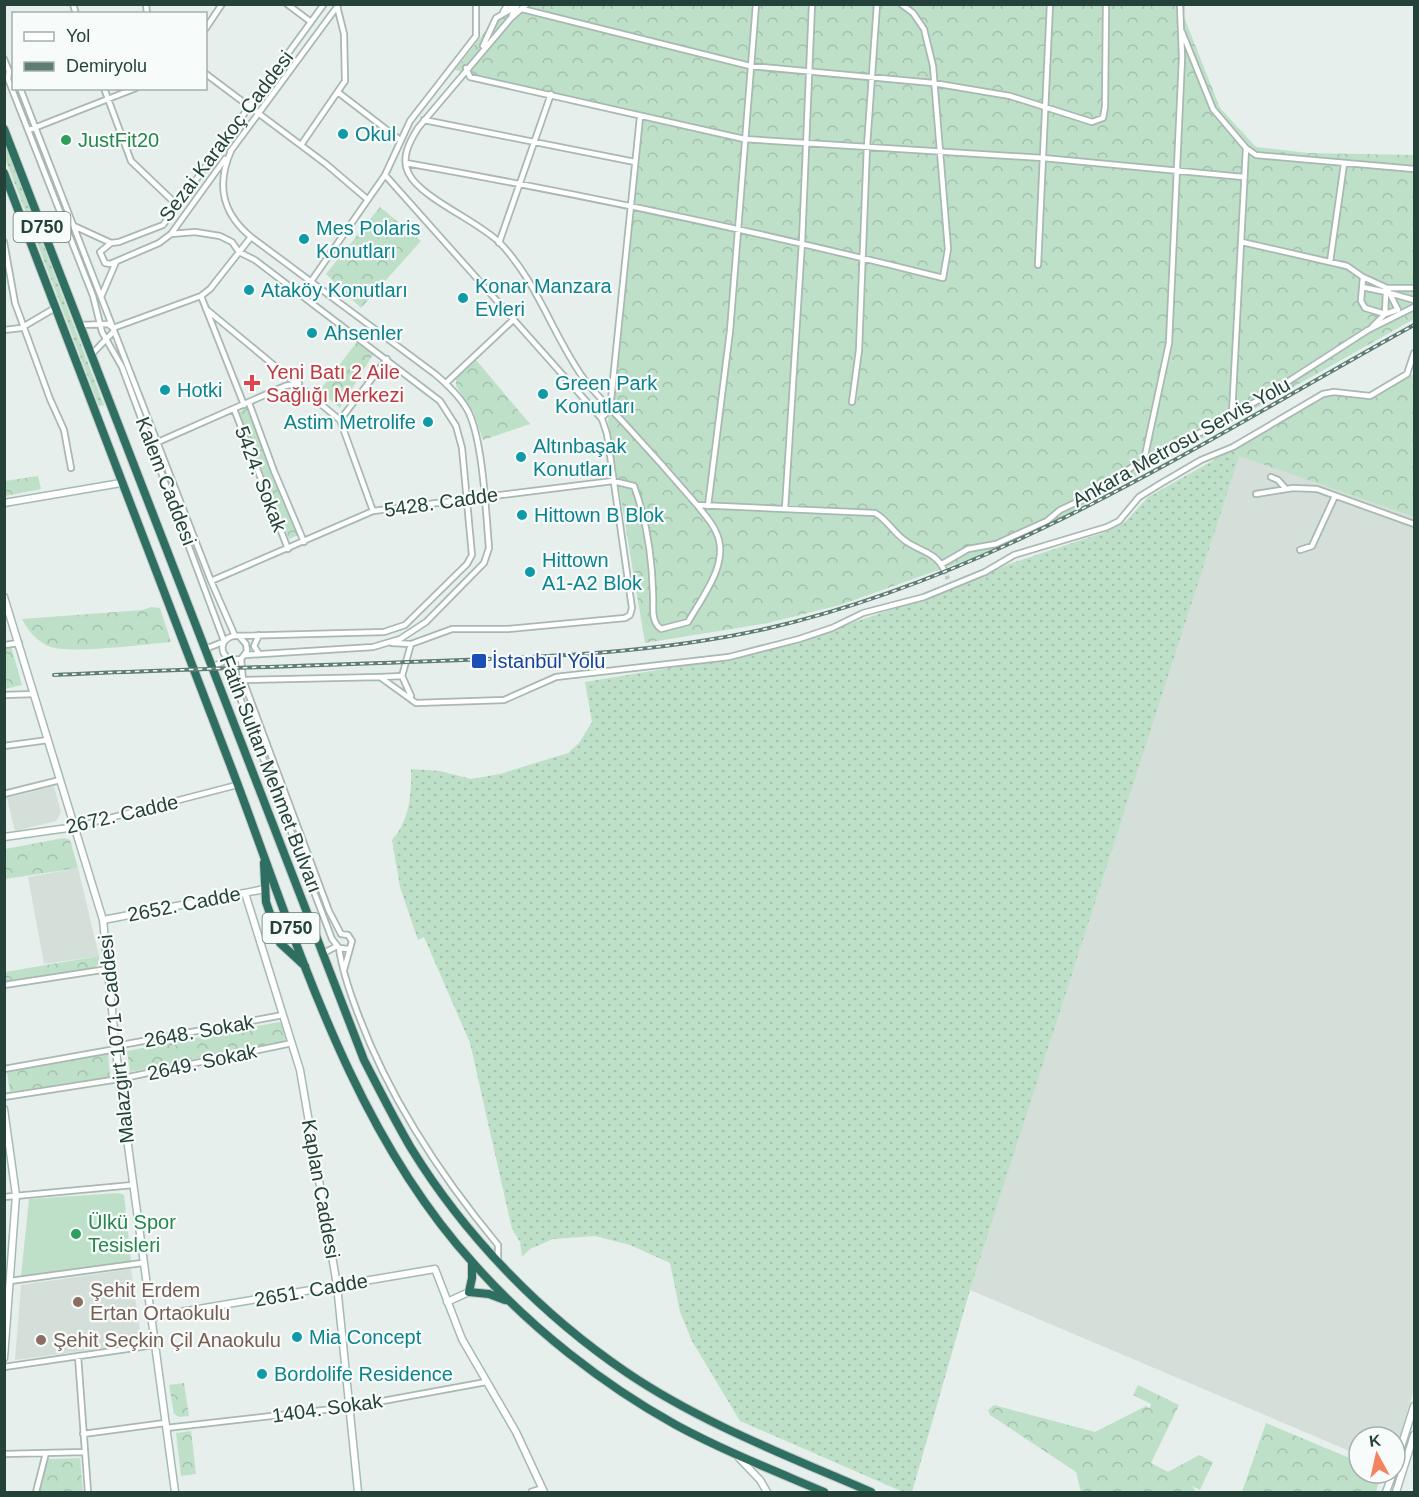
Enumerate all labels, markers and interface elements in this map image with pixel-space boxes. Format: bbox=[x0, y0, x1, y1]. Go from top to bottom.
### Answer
legend bbox=[12, 12, 207, 90]
text: Yol bbox=[66, 26, 90, 46]
street label: Sezai Karakoç Caddesi bbox=[155, 46, 297, 226]
text: Demiryolu bbox=[66, 56, 147, 76]
place label: Okul bbox=[355, 123, 396, 145]
marker: Okul bbox=[336, 127, 350, 141]
place label: JustFit20 bbox=[78, 129, 159, 151]
marker: JustFit20 bbox=[59, 133, 73, 147]
road number: D750 bbox=[14, 212, 70, 242]
place label: Mes Polaris Konutları bbox=[316, 217, 420, 262]
marker: Mes Polaris Konutları bbox=[297, 232, 311, 246]
place label: Konar Manzara Evleri bbox=[475, 275, 613, 320]
place label: Ataköy Konutları bbox=[261, 279, 408, 301]
marker: Ataköy Konutları bbox=[242, 283, 256, 297]
marker: Konar Manzara Evleri bbox=[456, 291, 470, 305]
place label: Ahsenler bbox=[324, 322, 403, 344]
marker: Ahsenler bbox=[305, 326, 319, 340]
place label: Yeni Batı 2 Aile Sağlığı Merkezi bbox=[266, 361, 404, 406]
place label: Green Park Konutları bbox=[555, 372, 658, 417]
street label: Ankara Metrosu Servis Yolu bbox=[1068, 373, 1294, 511]
marker: Yeni Batı 2 Aile Sağlığı Merkezi bbox=[243, 374, 261, 392]
place label: Hotki bbox=[177, 379, 223, 401]
marker: Hotki bbox=[158, 383, 172, 397]
marker: Green Park Konutları bbox=[536, 387, 550, 401]
place label: Astim Metrolife bbox=[284, 411, 416, 433]
street label: Kalem Caddesi bbox=[131, 414, 201, 548]
marker: Astim Metrolife bbox=[421, 415, 435, 429]
street label: 5424. Sokak bbox=[231, 423, 292, 536]
place label: Altınbaşak Konutları bbox=[533, 435, 627, 480]
marker: Altınbaşak Konutları bbox=[514, 450, 528, 464]
street label: 5428. Cadde bbox=[383, 483, 499, 521]
place label: Hittown B Blok bbox=[534, 504, 665, 526]
marker: Hittown B Blok bbox=[515, 508, 529, 522]
place label: Hittown A1-A2 Blok bbox=[542, 549, 643, 594]
marker: Hittown A1-A2 Blok bbox=[523, 565, 537, 579]
place label: İstanbul Yolu bbox=[492, 650, 605, 672]
street label: Fatih Sultan Mehmet Bulvarı bbox=[216, 652, 326, 896]
marker: İstanbul Yolu bbox=[470, 652, 488, 670]
street label: 2672. Cadde bbox=[64, 790, 180, 838]
street label: 2652. Cadde bbox=[126, 882, 242, 926]
road number: D750 bbox=[262, 913, 320, 943]
street label: Malazgirt 1071 Caddesi bbox=[94, 933, 138, 1145]
street label: 2648. Sokak bbox=[142, 1010, 257, 1051]
street label: 2649. Sokak bbox=[145, 1039, 260, 1084]
street label: Kaplan Caddesi bbox=[298, 1118, 344, 1260]
place label: Ülkü Spor Tesisleri bbox=[88, 1211, 176, 1256]
marker: Ülkü Spor Tesisleri bbox=[69, 1227, 83, 1241]
street label: 2651. Cadde bbox=[253, 1269, 369, 1311]
place label: Şehit Erdem Ertan Ortaokulu bbox=[90, 1279, 230, 1324]
marker: Şehit Erdem Ertan Ortaokulu bbox=[71, 1295, 85, 1309]
place label: Mia Concept bbox=[309, 1326, 422, 1348]
place label: Şehit Seçkin Çil Anaokulu bbox=[53, 1329, 281, 1351]
marker: Mia Concept bbox=[290, 1330, 304, 1344]
marker: Şehit Seçkin Çil Anaokulu bbox=[34, 1333, 48, 1347]
place label: Bordolife Residence bbox=[274, 1363, 453, 1385]
marker: Bordolife Residence bbox=[255, 1367, 269, 1381]
street label: 1404. Sokak bbox=[270, 1389, 385, 1427]
north arrow bbox=[1347, 1425, 1407, 1485]
text: K bbox=[1368, 1431, 1382, 1450]

